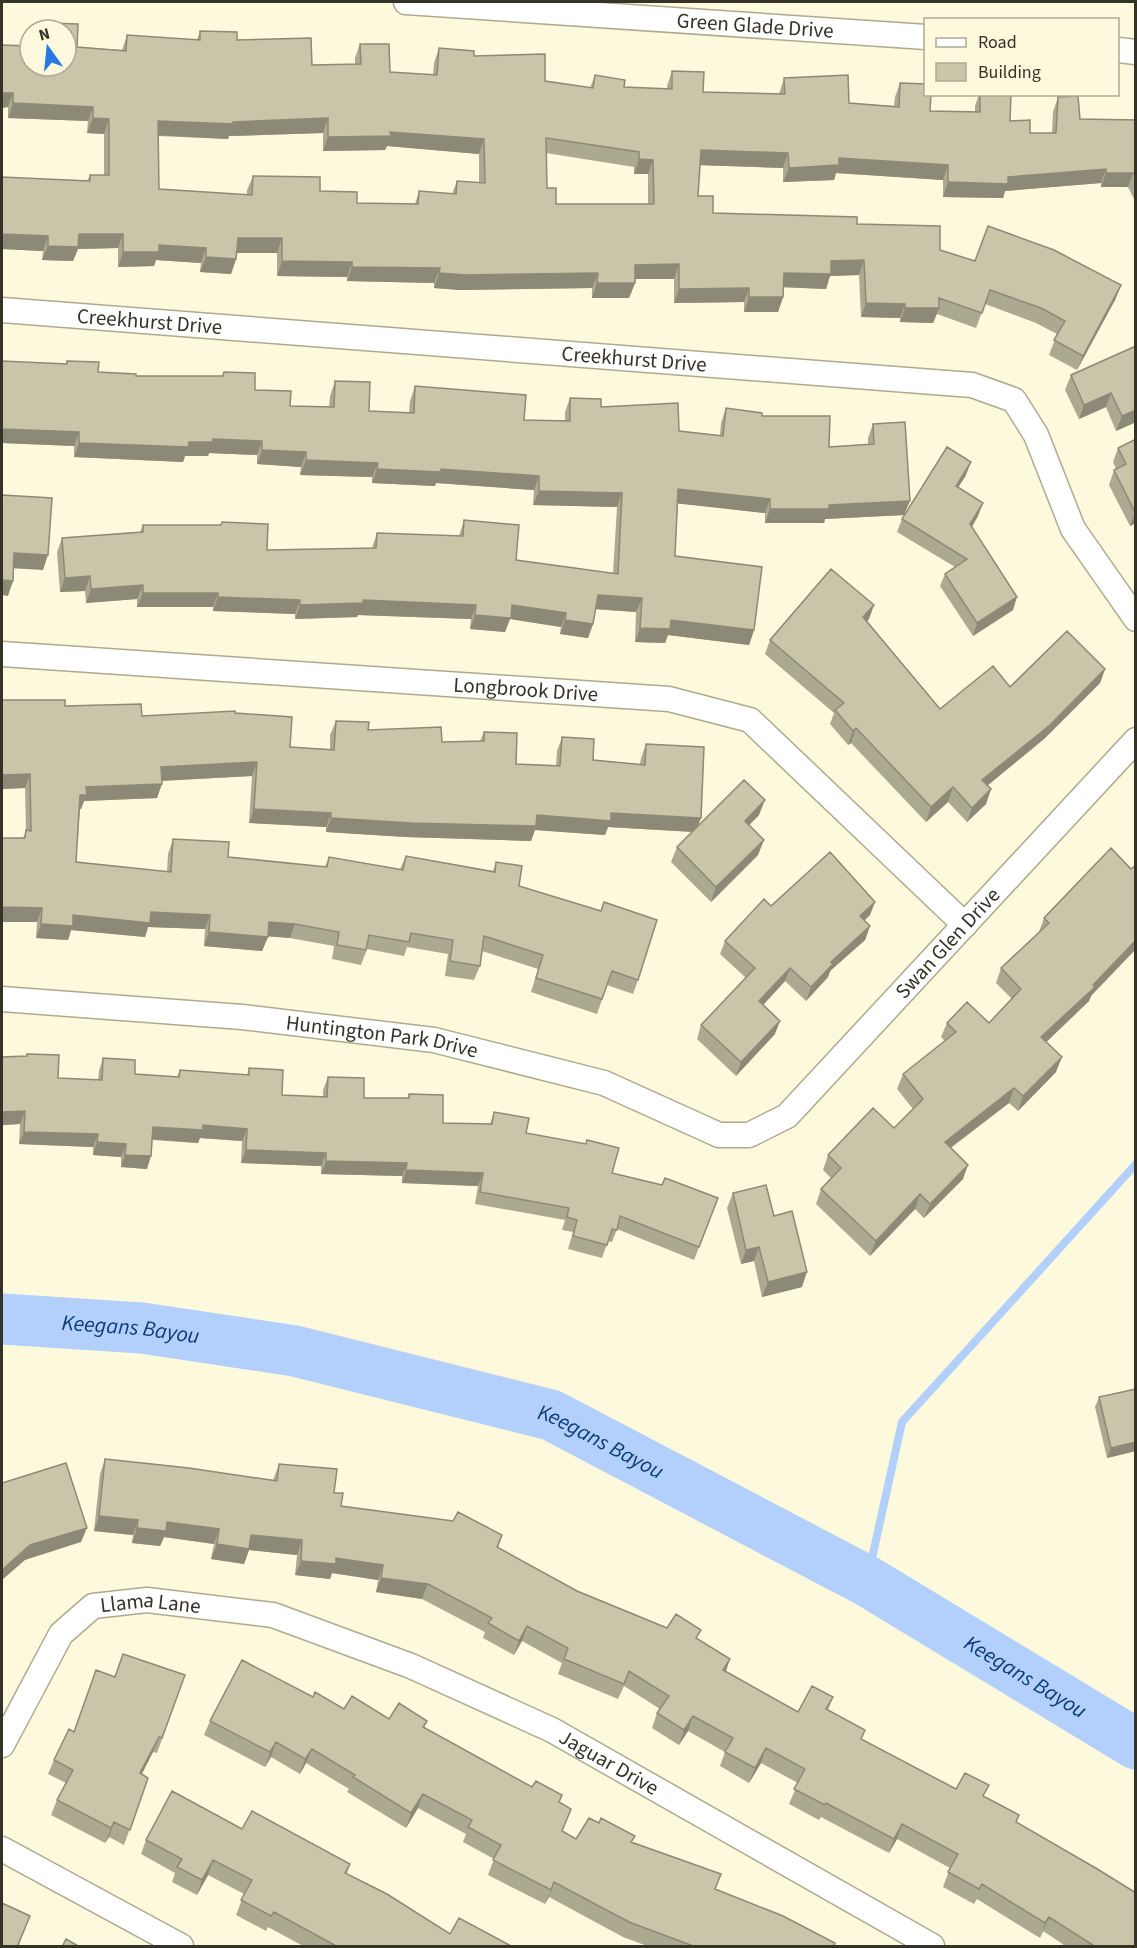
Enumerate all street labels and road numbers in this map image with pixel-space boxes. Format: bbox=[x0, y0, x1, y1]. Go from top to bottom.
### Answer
street label: Green Glade Drive bbox=[676, 5, 835, 46]
street label: Creekhurst Drive bbox=[76, 301, 223, 342]
street label: Creekhurst Drive bbox=[560, 338, 708, 379]
street label: Longbrook Drive bbox=[452, 669, 599, 709]
street label: Swan Glen Drive bbox=[888, 881, 1007, 1005]
street label: Huntington Park Drive bbox=[284, 1007, 481, 1066]
street label: Llama Lane bbox=[99, 1585, 202, 1621]
street label: Jaguar Drive bbox=[554, 1722, 664, 1803]

